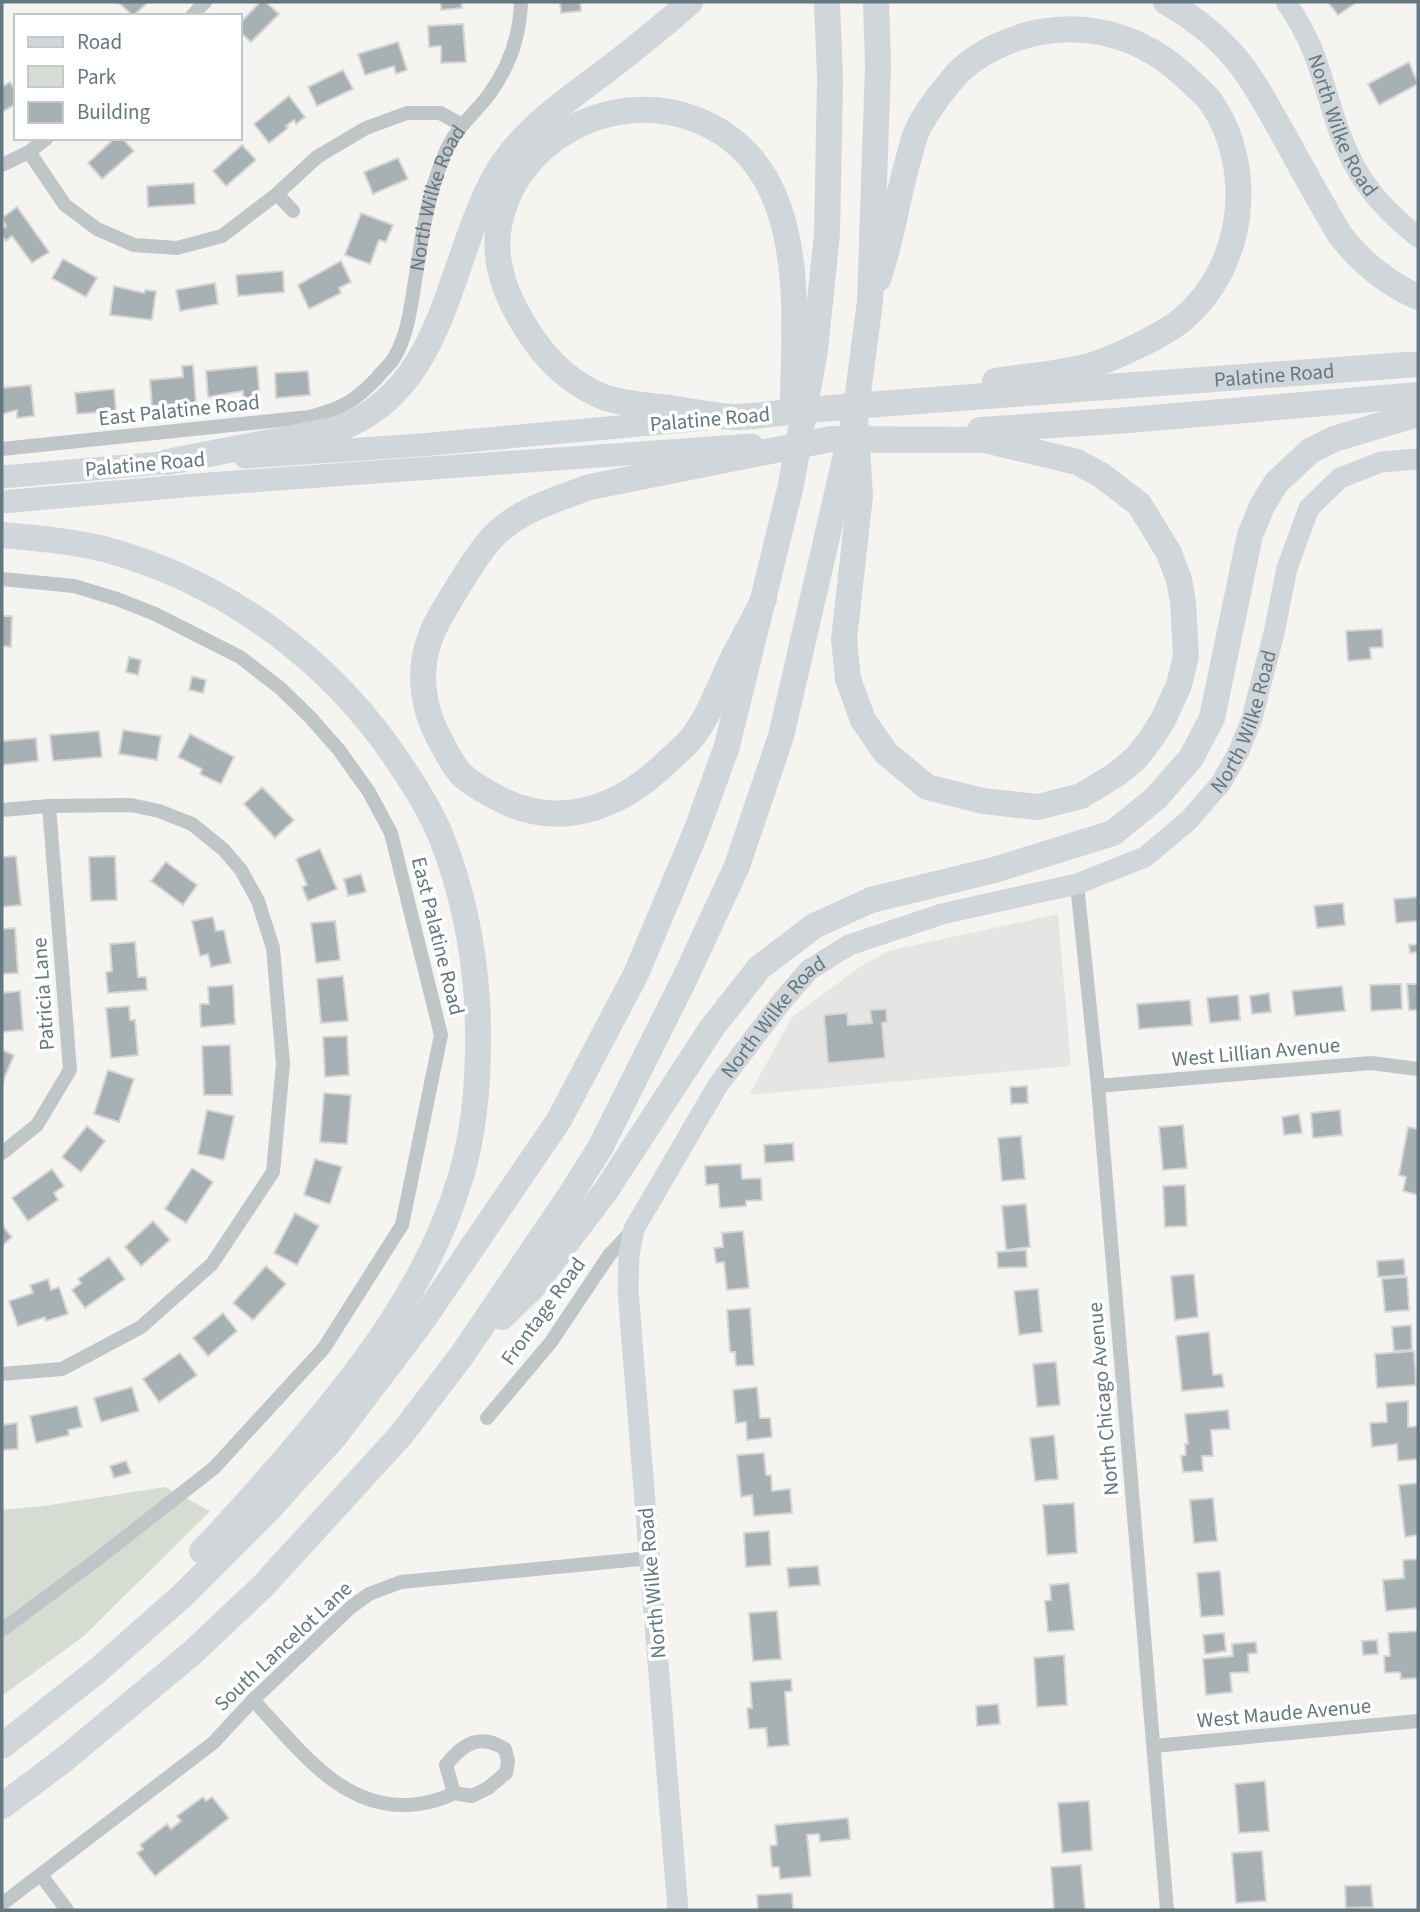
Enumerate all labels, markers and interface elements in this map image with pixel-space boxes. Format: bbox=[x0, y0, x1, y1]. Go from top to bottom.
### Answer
legend bbox=[14, 14, 242, 140]
text: Road bbox=[77, 27, 122, 57]
street label: North Wilke Road bbox=[1300, 50, 1385, 203]
text: Park bbox=[77, 62, 117, 92]
text: Building bbox=[77, 97, 151, 127]
street label: North Wilke Road bbox=[402, 118, 473, 273]
street label: Palatine Road bbox=[1213, 356, 1336, 395]
street label: East Palatine Road bbox=[97, 387, 261, 433]
street label: Palatine Road bbox=[649, 399, 771, 439]
street label: Palatine Road bbox=[84, 444, 206, 484]
street label: North Wilke Road bbox=[1203, 647, 1284, 800]
street label: East Palatine Road bbox=[404, 854, 472, 1018]
street label: Patricia Lane bbox=[24, 937, 62, 1051]
street label: North Wilke Road bbox=[713, 948, 831, 1085]
street label: West Lillian Avenue bbox=[1171, 1030, 1341, 1074]
street label: Frontage Road bbox=[494, 1251, 592, 1371]
street label: North Chicago Avenue bbox=[1080, 1301, 1126, 1497]
street label: North Wilke Road bbox=[630, 1506, 674, 1660]
street label: South Lancelot Lane bbox=[207, 1574, 359, 1718]
street label: West Maude Avenue bbox=[1196, 1690, 1372, 1736]

